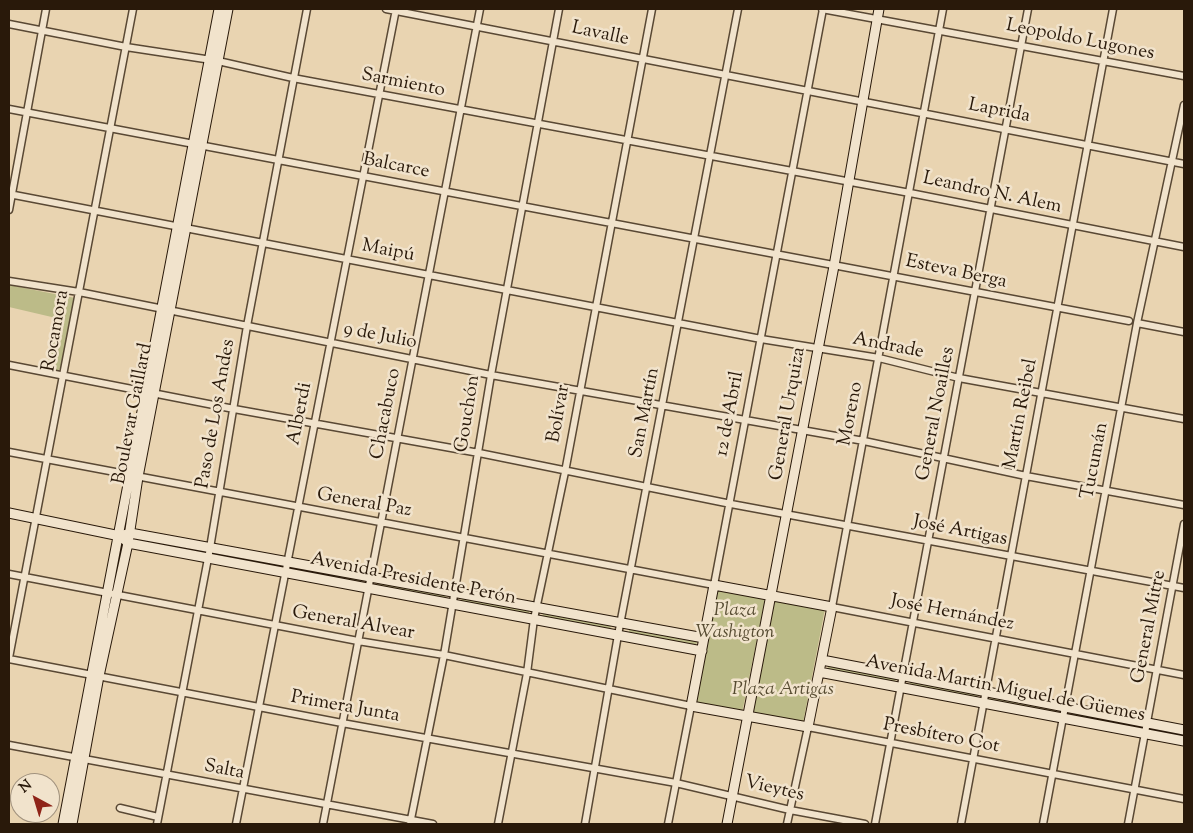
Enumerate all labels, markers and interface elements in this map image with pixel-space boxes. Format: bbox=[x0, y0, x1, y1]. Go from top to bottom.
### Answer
street label: Leopoldo Lugones bbox=[1004, 15, 1156, 67]
street label: Lavalle bbox=[569, 18, 631, 52]
street label: Sarmiento bbox=[359, 65, 447, 103]
street label: Laprida bbox=[966, 95, 1032, 129]
street label: Balcarce bbox=[361, 149, 431, 185]
street label: Leandro N. Alem bbox=[921, 168, 1063, 220]
street label: Maipú bbox=[360, 236, 416, 268]
street label: Esteva Berga bbox=[903, 251, 1009, 295]
street label: Rocamora bbox=[39, 288, 75, 374]
street label: 9 de Julio bbox=[341, 319, 419, 355]
street label: Andrade bbox=[850, 329, 926, 365]
street label: Paso de Los Andes bbox=[193, 338, 241, 490]
street label: Boulevar Gaillard bbox=[109, 342, 159, 486]
street label: General Noailles bbox=[913, 345, 961, 483]
street label: General Urquiza bbox=[766, 346, 812, 482]
street label: Martín Reibel bbox=[1000, 357, 1044, 471]
street label: Chacabuco bbox=[367, 366, 407, 462]
street label: San Martín bbox=[626, 366, 666, 460]
street label: 12 de Abril bbox=[712, 369, 750, 459]
street label: Gouchón bbox=[452, 374, 486, 454]
street label: Moreno bbox=[835, 380, 869, 448]
street label: Alberdi bbox=[284, 381, 318, 447]
street label: Bolívar bbox=[544, 383, 576, 445]
street label: Tucumán bbox=[1077, 421, 1115, 501]
street label: General Paz bbox=[315, 484, 413, 524]
street label: José Artigas bbox=[911, 512, 1009, 552]
street label: Avenida Presidente Perón bbox=[308, 549, 518, 611]
street label: General Mitre bbox=[1128, 568, 1172, 686]
street label: José Hernández bbox=[889, 591, 1015, 637]
park label: Plaza Washigton bbox=[696, 601, 774, 645]
street label: General Alvear bbox=[290, 602, 416, 646]
street label: Avenida Martin Miguel de Güemes bbox=[863, 652, 1147, 728]
park label: Plaza Artigas bbox=[732, 680, 834, 702]
street label: Primera Junta bbox=[289, 687, 401, 729]
street label: Presbítero Cot bbox=[881, 715, 1001, 759]
street label: Salta bbox=[202, 756, 246, 786]
street label: Vieytes bbox=[742, 772, 806, 808]
north arrow bbox=[10, 773, 60, 823]
text: N bbox=[16, 776, 37, 798]

